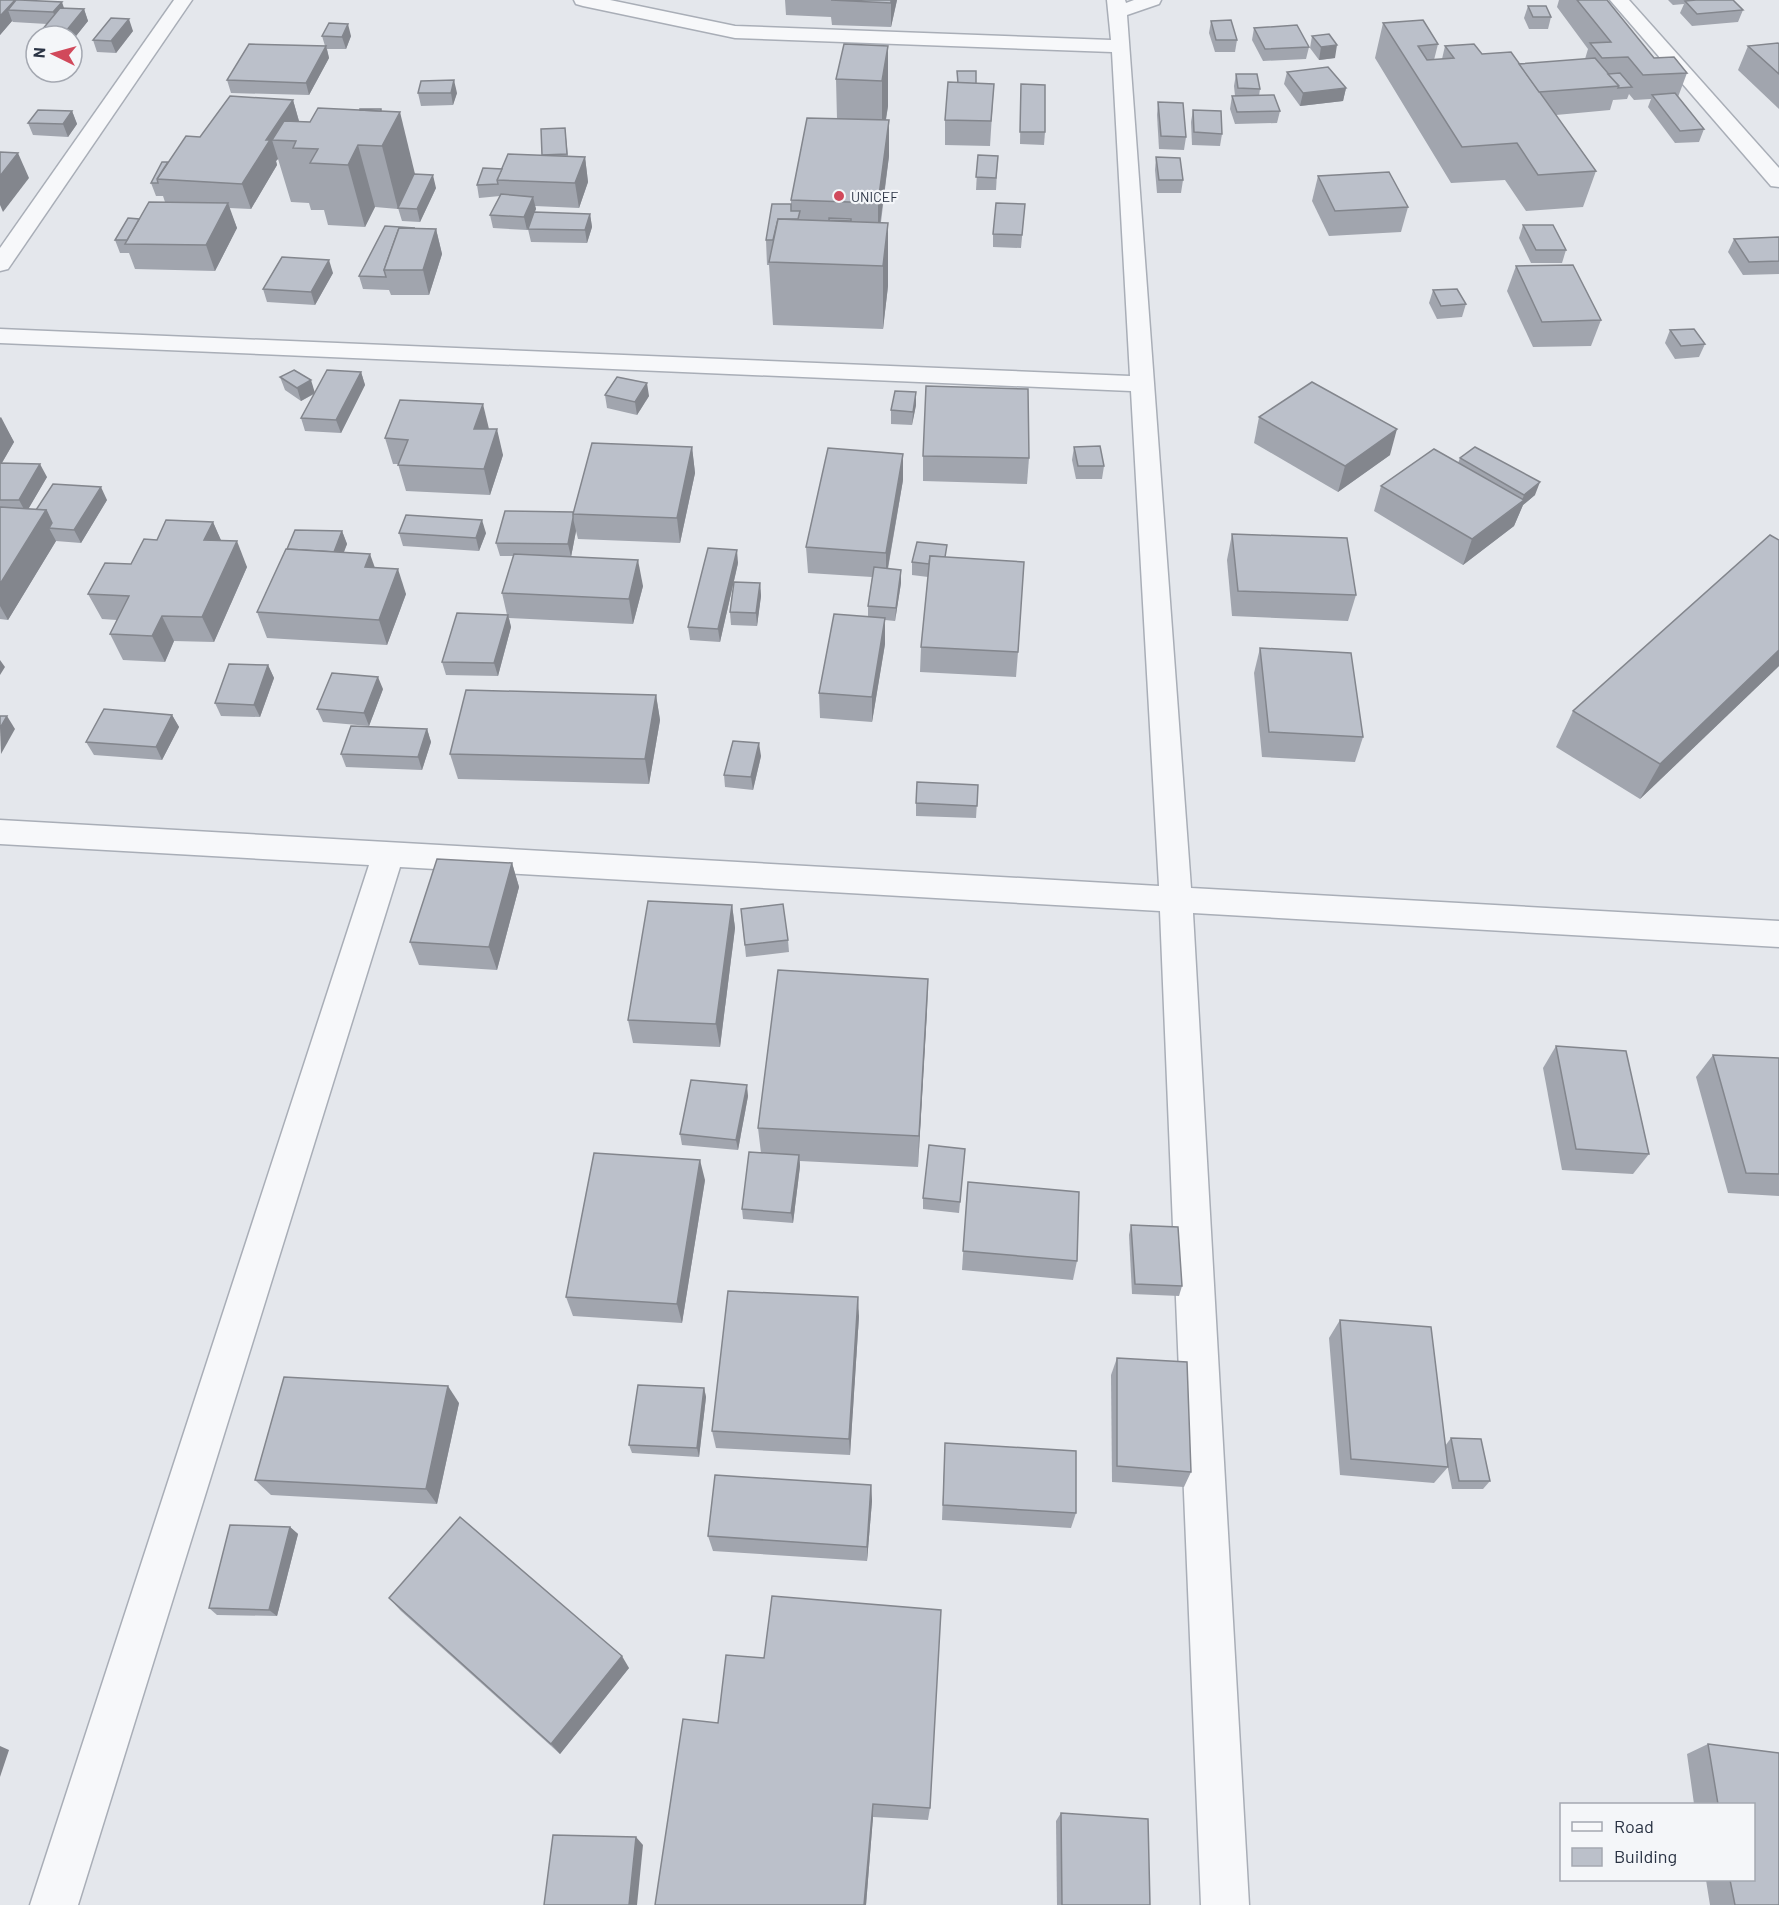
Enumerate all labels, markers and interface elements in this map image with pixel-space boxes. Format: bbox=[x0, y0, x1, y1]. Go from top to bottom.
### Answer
north arrow bbox=[24, 24, 84, 84]
text: N bbox=[29, 47, 48, 59]
place label: UNICEF bbox=[851, 188, 898, 205]
marker: UNICEF bbox=[832, 189, 846, 203]
legend bbox=[1560, 1803, 1755, 1881]
text: Road bbox=[1614, 1815, 1654, 1837]
text: Building bbox=[1614, 1845, 1677, 1867]

